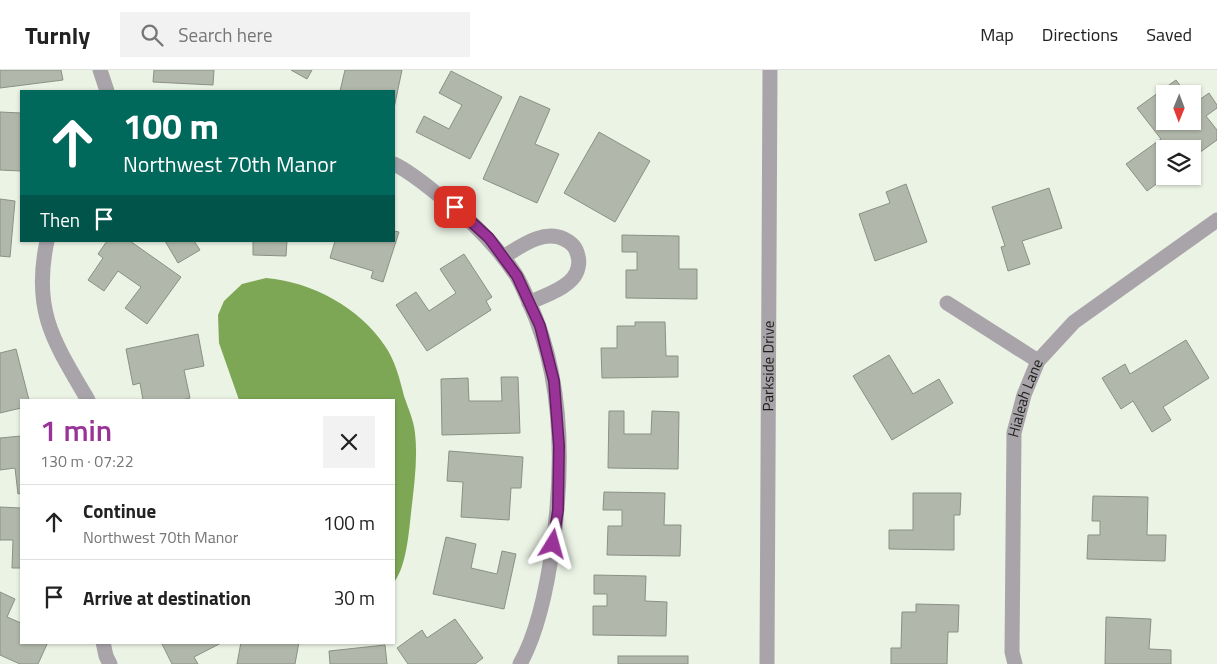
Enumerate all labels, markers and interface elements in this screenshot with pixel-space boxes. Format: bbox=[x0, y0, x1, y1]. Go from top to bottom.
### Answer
search box bbox=[120, 12, 470, 57]
text: Turnly bbox=[25, 17, 90, 53]
text: Search here bbox=[178, 20, 273, 49]
icon: search bbox=[138, 21, 166, 49]
text: Map bbox=[980, 21, 1014, 48]
text: Directions bbox=[1042, 21, 1118, 48]
text: Saved bbox=[1146, 21, 1192, 48]
north arrow bbox=[1156, 85, 1201, 130]
map controls bbox=[1156, 85, 1201, 185]
text: 100 m bbox=[123, 99, 219, 153]
icon: ahead bbox=[40, 110, 105, 175]
button: layers bbox=[1156, 140, 1201, 185]
text: Northwest 70th Manor bbox=[123, 147, 337, 181]
pin bbox=[434, 186, 476, 228]
icon: arrive bbox=[441, 193, 469, 221]
text: Then bbox=[40, 205, 80, 234]
icon: arrive bbox=[90, 205, 118, 233]
street label: Parkside Drive bbox=[756, 321, 780, 411]
street label: Hialeah Lane bbox=[1001, 355, 1049, 440]
text: 1 min bbox=[40, 407, 112, 453]
button: close bbox=[323, 416, 375, 468]
text: 130 m · 07:22 bbox=[40, 449, 134, 473]
text: Continue bbox=[83, 496, 156, 525]
icon: ahead bbox=[40, 508, 68, 536]
text: 100 m bbox=[323, 508, 375, 537]
position arrow bbox=[526, 517, 578, 569]
text: Northwest 70th Manor bbox=[83, 525, 238, 549]
icon: arrive bbox=[40, 583, 68, 611]
text: Arrive at destination bbox=[83, 583, 251, 612]
text: 30 m bbox=[334, 583, 375, 612]

